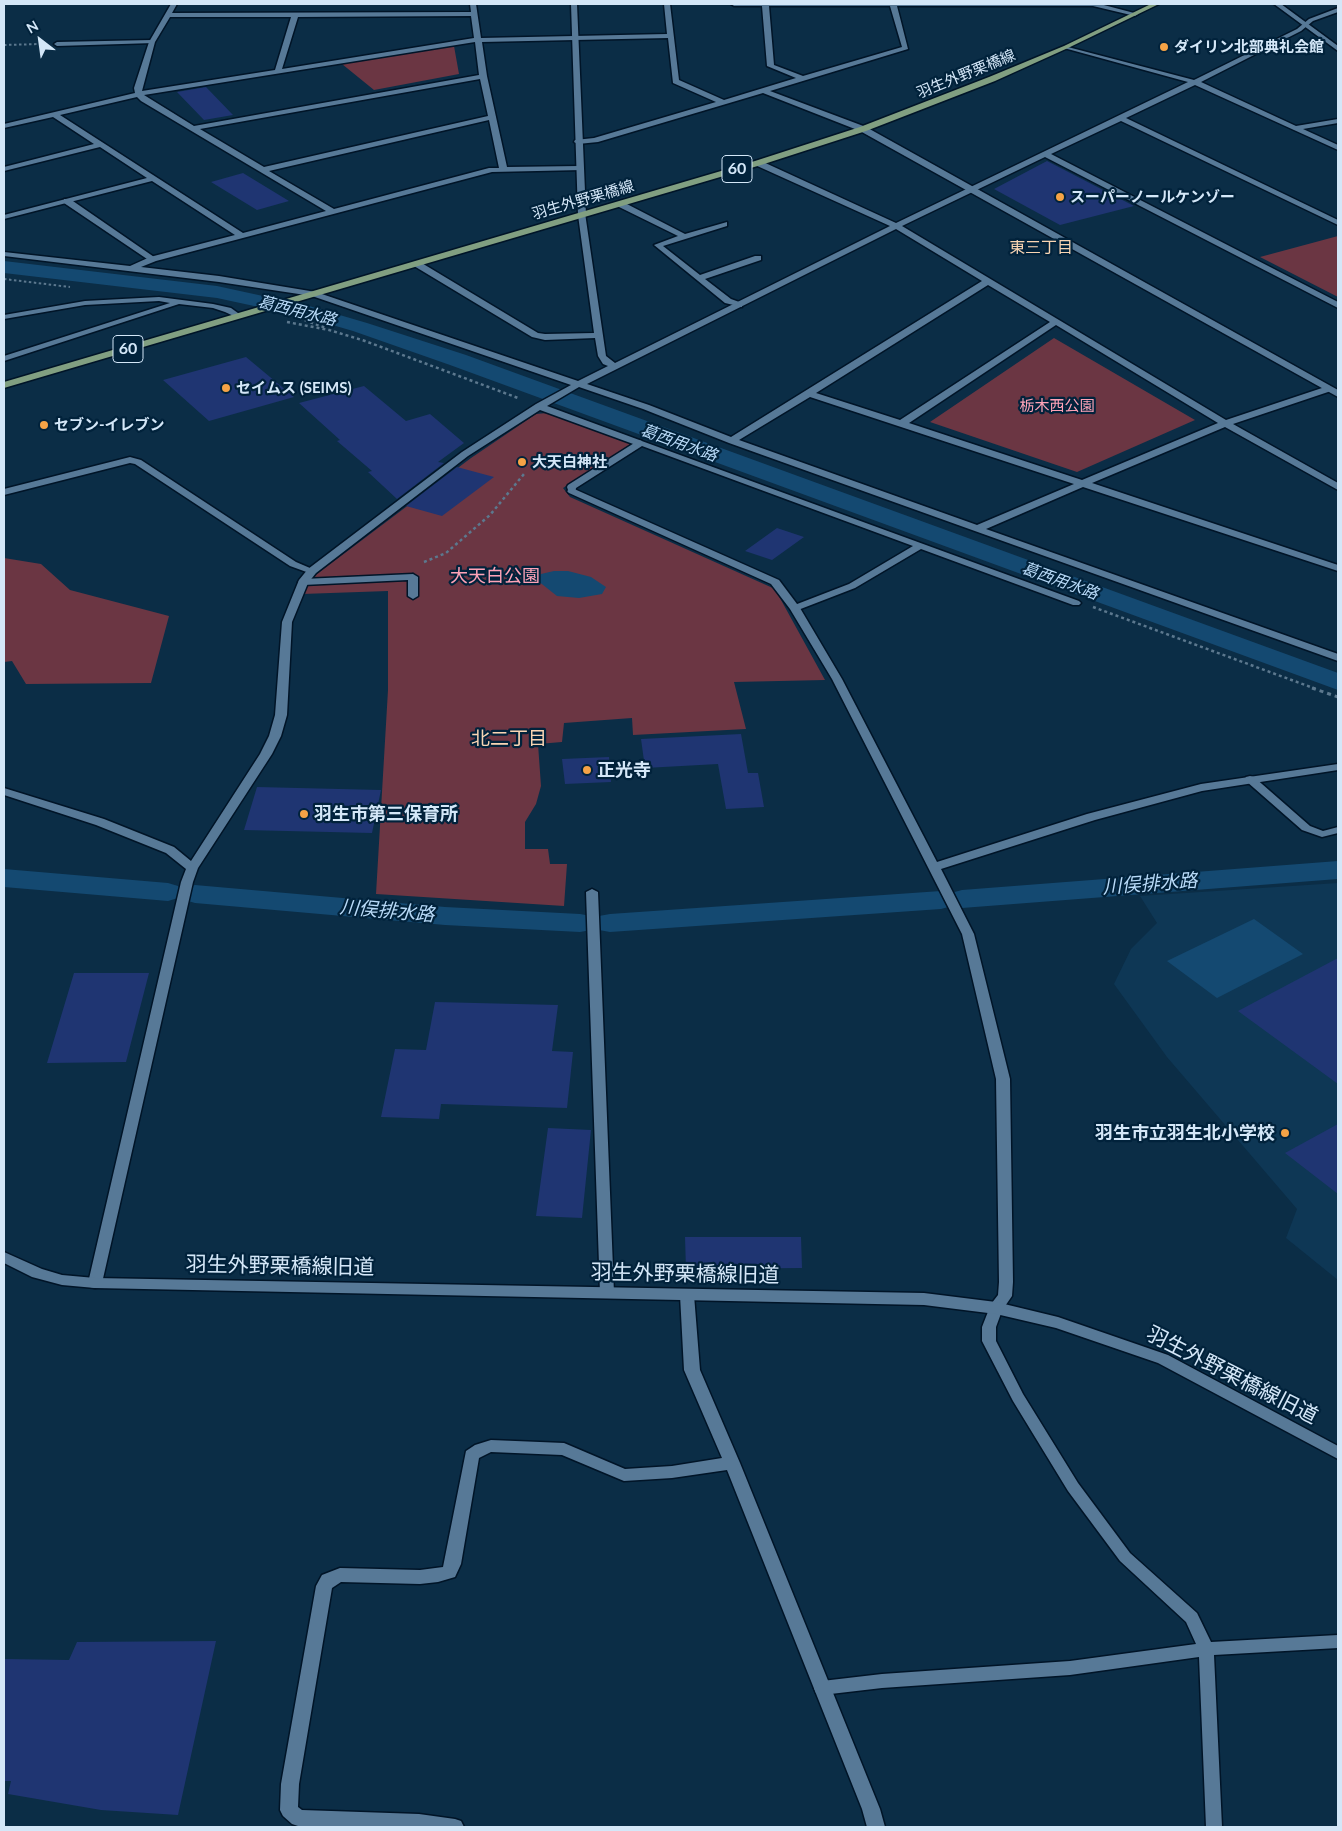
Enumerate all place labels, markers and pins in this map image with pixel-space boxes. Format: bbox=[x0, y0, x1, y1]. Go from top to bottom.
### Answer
place label: ダイリン北部典礼会館 bbox=[1174, 38, 1324, 56]
marker: ダイリン北部典礼会館 bbox=[1158, 41, 1170, 53]
place label: スーパーノールケンゾー bbox=[1070, 188, 1235, 206]
marker: スーパーノールケンゾー bbox=[1054, 191, 1066, 203]
place label: セイムス (SEIMS) bbox=[236, 379, 352, 397]
marker: セイムス (SEIMS) bbox=[220, 382, 232, 394]
place label: セブン-イレブン bbox=[54, 416, 165, 434]
marker: セブン-イレブン bbox=[38, 419, 50, 431]
place label: 大天白神社 bbox=[532, 453, 607, 471]
marker: 大天白神社 bbox=[516, 456, 528, 468]
place label: 正光寺 bbox=[597, 759, 651, 781]
marker: 正光寺 bbox=[581, 764, 593, 776]
place label: 羽生市第三保育所 bbox=[314, 803, 458, 825]
marker: 羽生市第三保育所 bbox=[298, 808, 310, 820]
place label: 羽生市立羽生北小学校 bbox=[1095, 1122, 1275, 1144]
marker: 羽生市立羽生北小学校 bbox=[1279, 1127, 1291, 1139]

